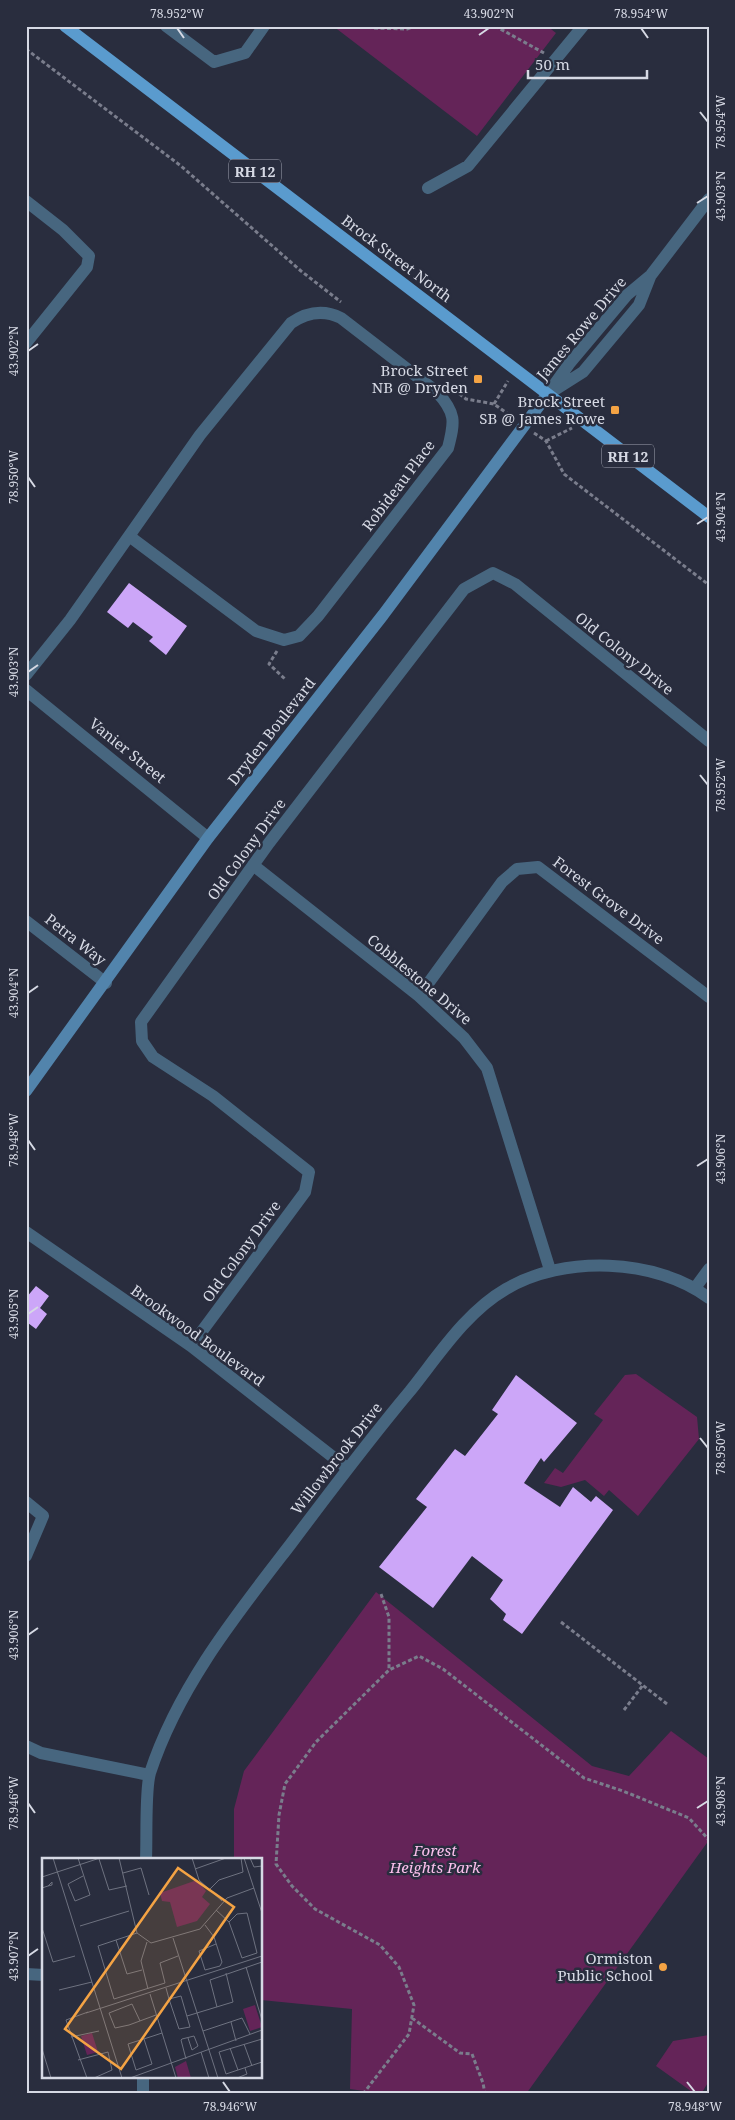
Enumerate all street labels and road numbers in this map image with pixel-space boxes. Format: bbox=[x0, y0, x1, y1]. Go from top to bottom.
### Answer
road number: RH 12 bbox=[229, 160, 281, 182]
street label: Brock Street North bbox=[338, 210, 457, 306]
street label: James Rowe Drive bbox=[531, 272, 630, 385]
street label: Robideau Place bbox=[357, 435, 439, 535]
road number: RH 12 bbox=[602, 444, 654, 468]
street label: Old Colony Drive bbox=[572, 607, 678, 699]
street label: Dryden Boulevard bbox=[223, 673, 319, 789]
street label: Vanier Street bbox=[86, 713, 170, 787]
street label: Old Colony Drive bbox=[202, 794, 290, 904]
street label: Forest Grove Drive bbox=[549, 852, 669, 948]
street label: Petra Way bbox=[41, 909, 111, 970]
street label: Cobblestone Drive bbox=[363, 929, 477, 1029]
street label: Old Colony Drive bbox=[197, 1196, 285, 1306]
street label: Brookwood Boulevard bbox=[127, 1280, 269, 1390]
street label: Willowbrook Drive bbox=[286, 1398, 386, 1518]

